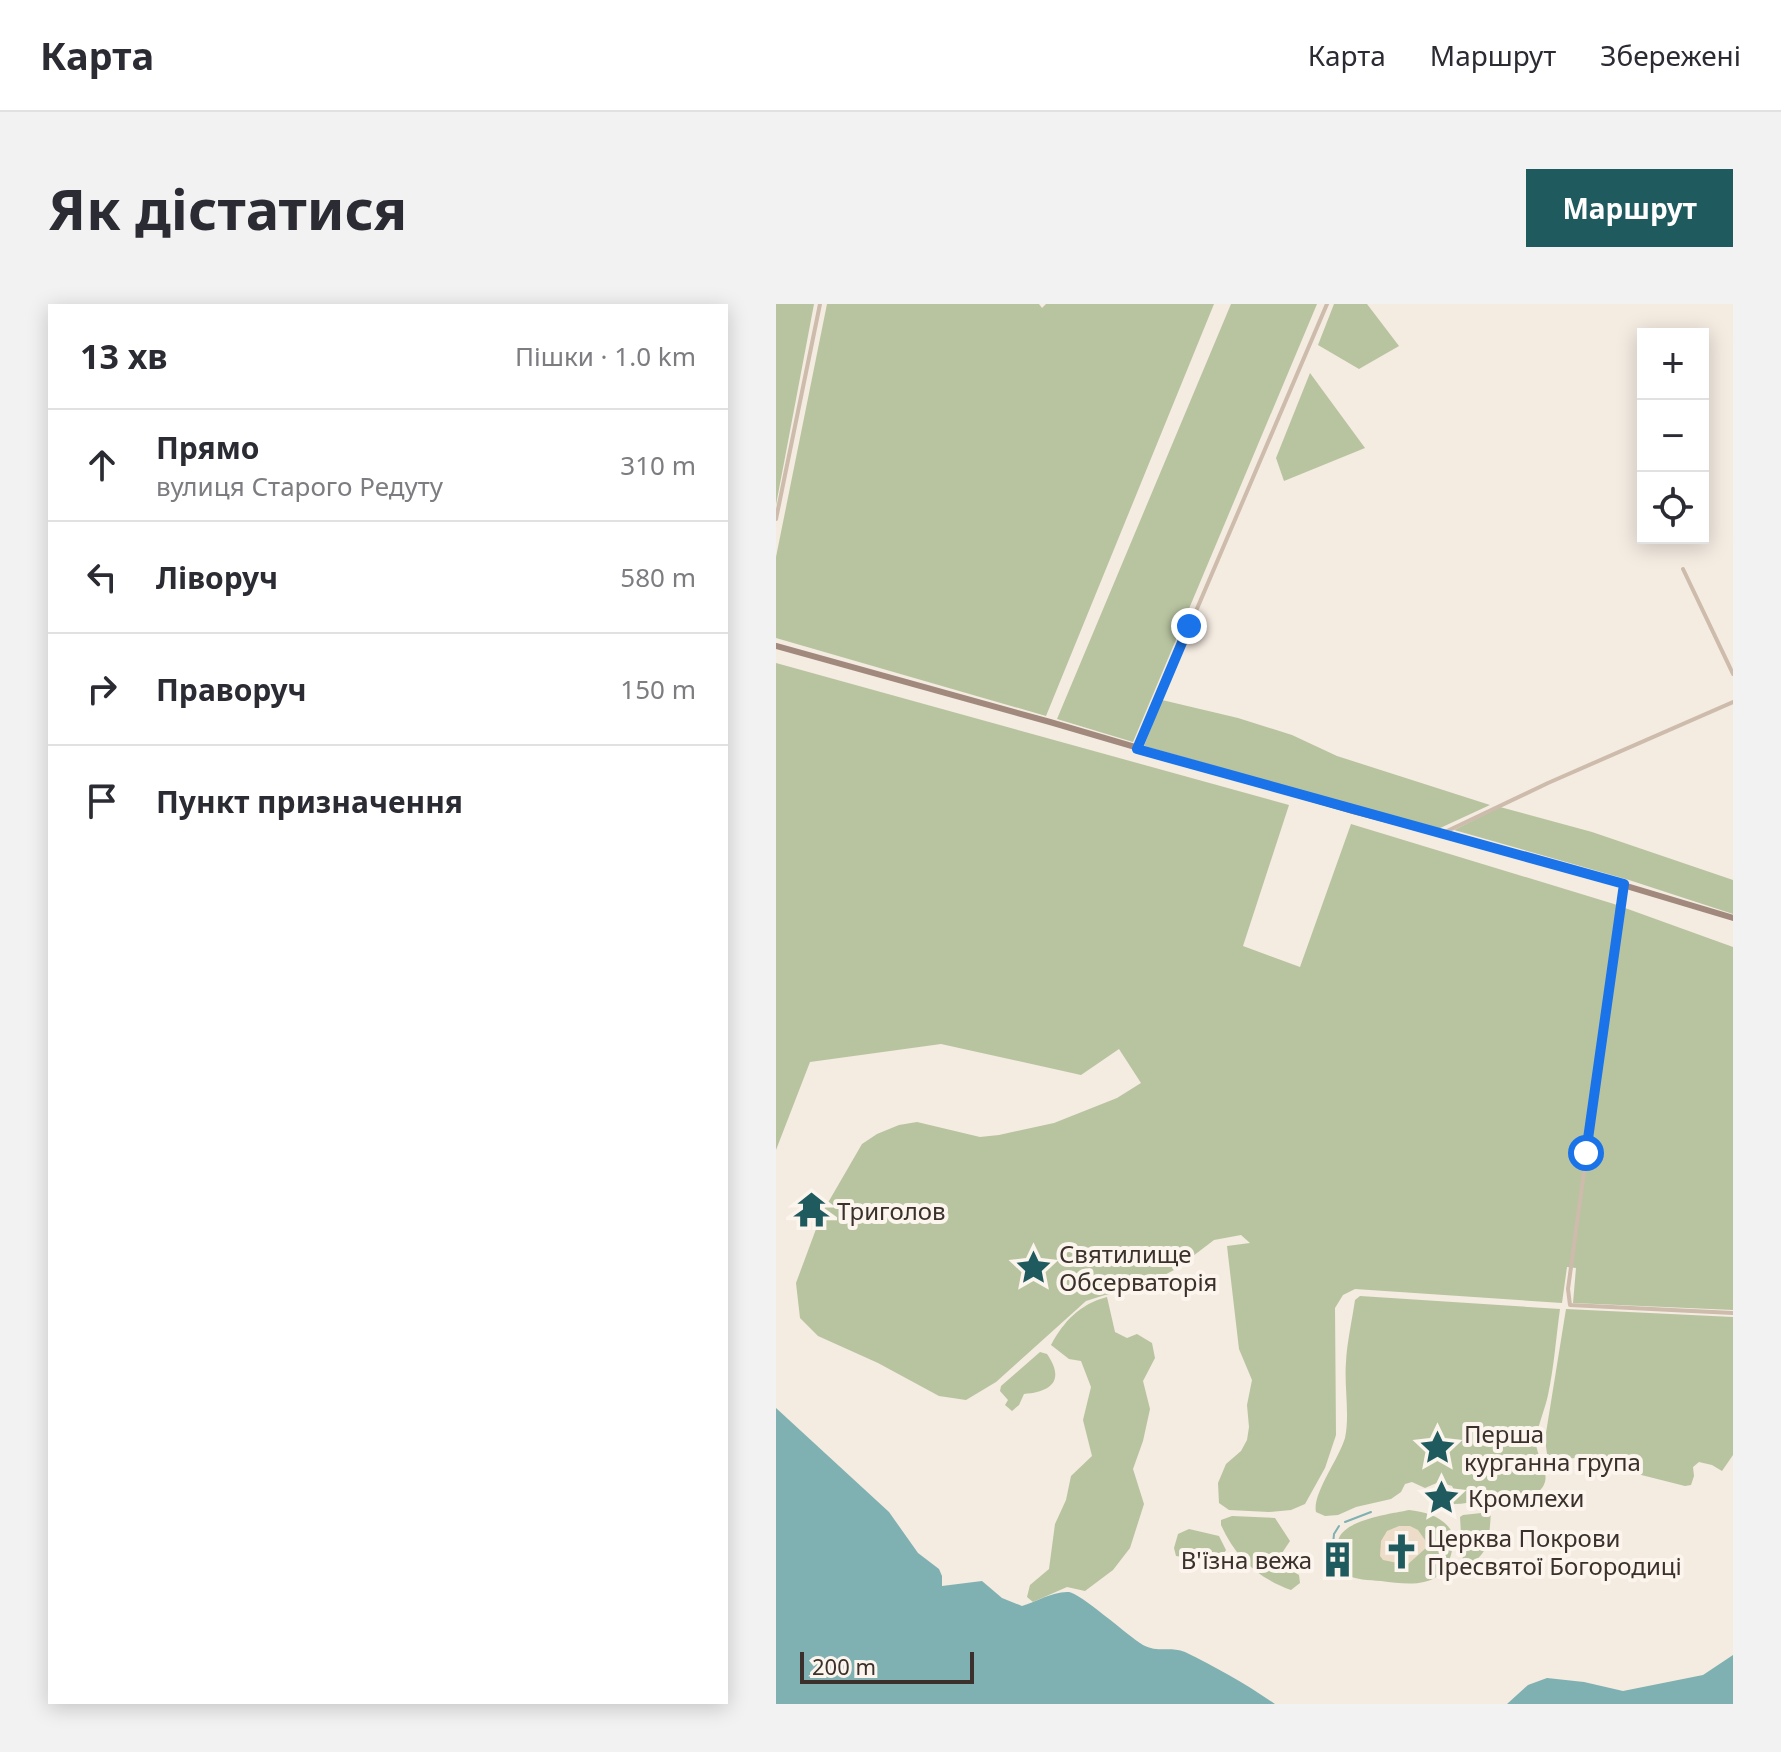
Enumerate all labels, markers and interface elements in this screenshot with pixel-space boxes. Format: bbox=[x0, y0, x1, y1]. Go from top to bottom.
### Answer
text: Карта bbox=[40, 29, 154, 81]
text: Карта bbox=[1308, 36, 1386, 74]
text: Маршрут bbox=[1430, 36, 1556, 74]
text: Збережені bbox=[1600, 36, 1741, 74]
button: Маршрут bbox=[1526, 169, 1733, 247]
text: Як дістатися bbox=[48, 170, 407, 246]
map controls bbox=[1637, 328, 1709, 544]
button: + bbox=[1637, 328, 1709, 400]
text: 13 хв bbox=[80, 333, 168, 379]
text: Пішки · 1.0 km bbox=[515, 338, 696, 374]
button: − bbox=[1637, 400, 1709, 472]
text: Прямо bbox=[156, 427, 260, 468]
icon: ahead bbox=[80, 443, 124, 487]
text: 310 m bbox=[620, 447, 696, 483]
text: вулиця Старого Редуту bbox=[156, 468, 443, 504]
button: locate bbox=[1637, 472, 1709, 544]
icon: left bbox=[80, 555, 124, 599]
text: Ліворуч bbox=[156, 557, 278, 598]
text: 580 m bbox=[620, 559, 696, 595]
route end bbox=[1171, 608, 1207, 644]
icon: right bbox=[80, 667, 124, 711]
text: Праворуч bbox=[156, 669, 307, 710]
text: 150 m bbox=[620, 671, 696, 707]
icon: arrive bbox=[80, 779, 124, 823]
text: Пункт призначення bbox=[156, 781, 463, 822]
route start bbox=[1568, 1135, 1604, 1171]
temple icon: Триголов bbox=[792, 1191, 830, 1229]
place label: Триголов bbox=[837, 1194, 946, 1227]
place label: Святилище Обсерваторія bbox=[1059, 1237, 1217, 1298]
place icon: Святилище Обсерваторія bbox=[1014, 1248, 1052, 1286]
place label: Перша курганна група bbox=[1464, 1417, 1641, 1478]
place icon: Перша курганна група bbox=[1419, 1428, 1457, 1466]
place icon: Кромлехи bbox=[1423, 1478, 1461, 1516]
place label: Кромлехи bbox=[1468, 1481, 1584, 1514]
place label: Церква Покрови Пресвятої Богородиці bbox=[1427, 1521, 1682, 1582]
church icon: Церква Покрови Пресвятої Богородиці bbox=[1382, 1532, 1420, 1570]
building icon: В'їзна вежа bbox=[1319, 1540, 1357, 1578]
place label: В'їзна вежа bbox=[1181, 1543, 1312, 1576]
scale bar bbox=[800, 1648, 974, 1684]
text: 200 m bbox=[812, 1651, 876, 1681]

